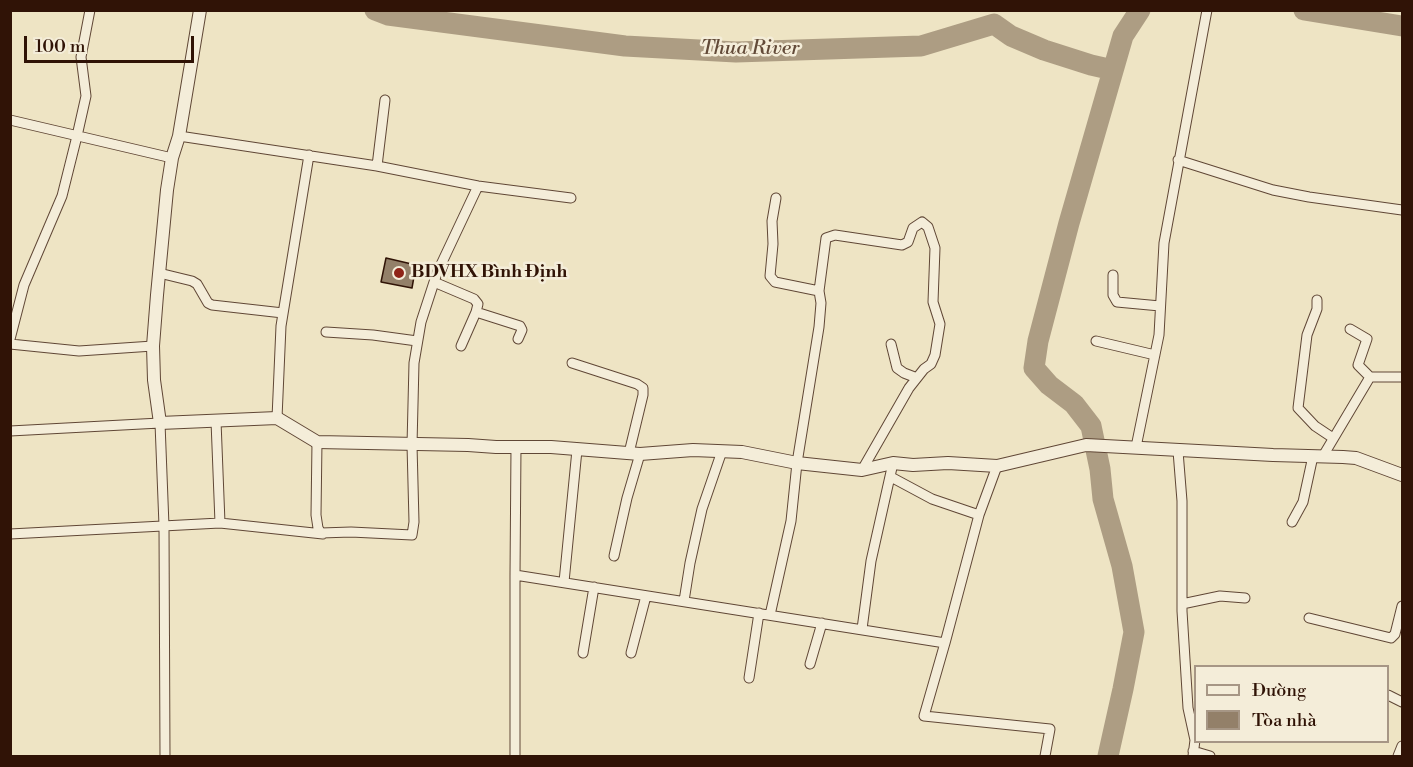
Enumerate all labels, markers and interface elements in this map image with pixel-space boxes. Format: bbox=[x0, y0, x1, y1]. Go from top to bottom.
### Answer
scale bar bbox=[27, 24, 196, 62]
text: 100 m bbox=[35, 35, 86, 58]
water label: Thua River bbox=[700, 37, 800, 61]
place label: BDVHX Bình Định bbox=[411, 262, 567, 284]
marker: BDVHX Bình Định bbox=[392, 266, 406, 280]
legend bbox=[1194, 665, 1389, 743]
text: Đường bbox=[1252, 679, 1306, 702]
text: Tòa nhà bbox=[1252, 709, 1317, 732]

